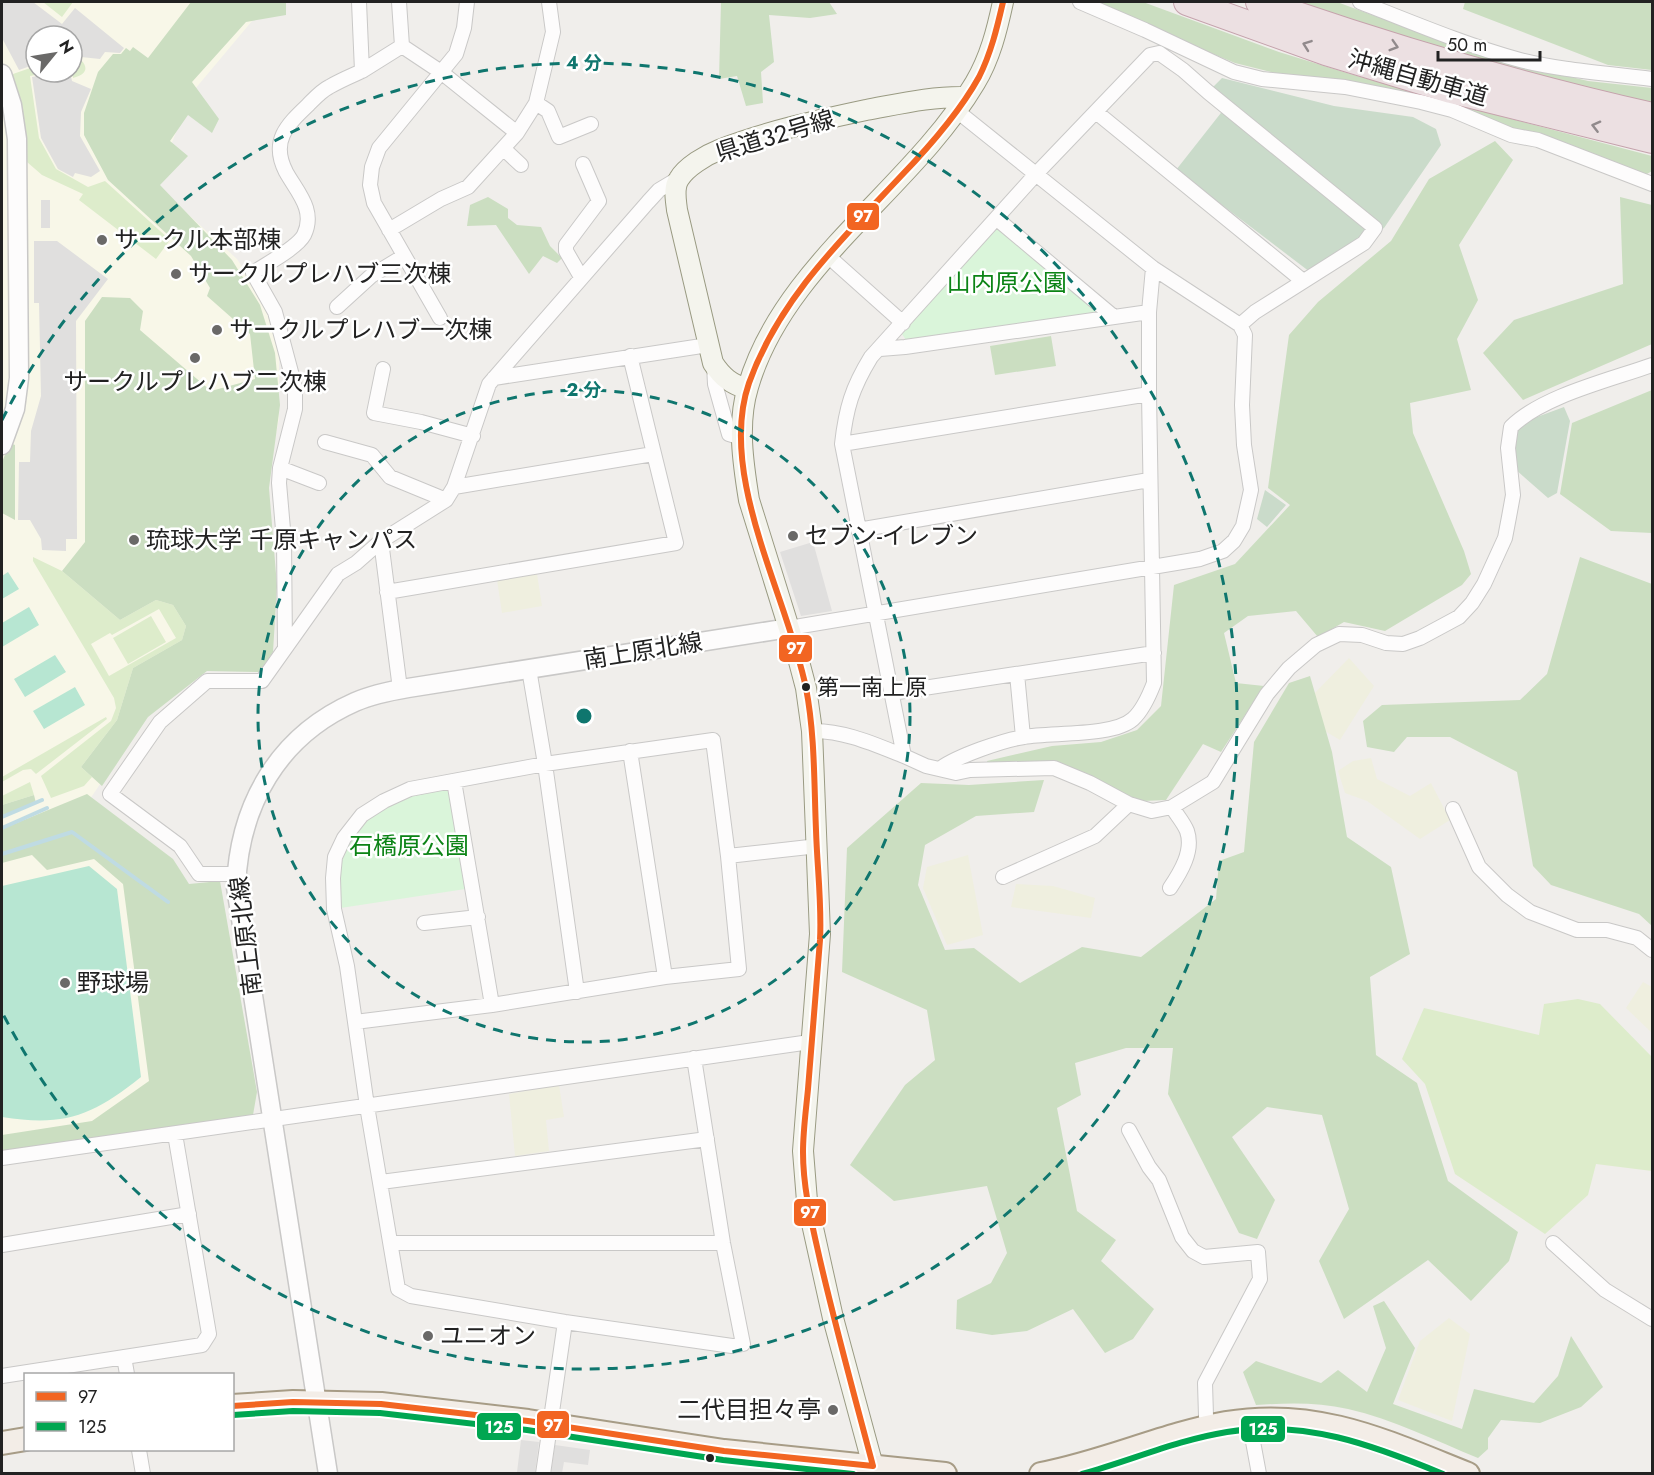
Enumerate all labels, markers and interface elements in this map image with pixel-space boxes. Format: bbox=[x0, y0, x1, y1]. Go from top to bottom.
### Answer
north arrow bbox=[24, 24, 84, 84]
scale bar bbox=[1438, 24, 1540, 62]
text: 50 m bbox=[1447, 32, 1487, 58]
text: N bbox=[53, 35, 80, 58]
one-way arrow bbox=[1388, 39, 1399, 52]
one-way arrow bbox=[1302, 40, 1313, 53]
street label: 沖縄自動車道 bbox=[1344, 41, 1492, 114]
text: 4 分 bbox=[566, 50, 602, 76]
street label: 県道32号線 bbox=[711, 101, 839, 170]
one-way arrow bbox=[1591, 121, 1602, 133]
line badge: 97 bbox=[846, 202, 880, 231]
text: 97 bbox=[853, 205, 873, 228]
place label: サークル本部棟 bbox=[114, 222, 281, 257]
marker: サークル本部棟 bbox=[95, 233, 109, 247]
place label: サークルプレハブ三次棟 bbox=[188, 256, 451, 291]
park label: 山内原公園 bbox=[947, 265, 1067, 300]
marker: サークルプレハブ三次棟 bbox=[169, 267, 183, 281]
place label: サークルプレハブ一次棟 bbox=[229, 312, 492, 347]
marker: サークルプレハブ一次棟 bbox=[210, 323, 224, 337]
marker: サークルプレハブ二次棟 bbox=[188, 351, 202, 365]
place label: サークルプレハブ二次棟 bbox=[63, 364, 327, 399]
text: 2 分 bbox=[566, 377, 602, 403]
place label: セブン-イレブン bbox=[805, 518, 978, 553]
place label: 琉球大学 千原キャンパス bbox=[146, 522, 417, 557]
marker: セブン-イレブン bbox=[786, 529, 800, 543]
marker: 琉球大学 千原キャンパス bbox=[127, 533, 141, 547]
street label: 南上原北線 bbox=[581, 624, 705, 677]
line badge: 97 bbox=[778, 634, 813, 663]
text: 97 bbox=[786, 637, 806, 660]
place label: 第一南上原 bbox=[817, 671, 927, 703]
marker: 第一南上原 bbox=[800, 681, 812, 693]
centre of rings bbox=[574, 706, 594, 726]
park label: 石橋原公園 bbox=[349, 828, 469, 863]
street label: 南上原北線 bbox=[221, 874, 270, 998]
place label: 野球場 bbox=[77, 965, 149, 1000]
marker: 野球場 bbox=[58, 976, 72, 990]
line badge: 97 bbox=[793, 1198, 827, 1227]
text: 97 bbox=[800, 1201, 820, 1224]
place label: ユニオン bbox=[440, 1318, 536, 1353]
marker: ユニオン bbox=[421, 1329, 435, 1343]
legend bbox=[24, 1373, 234, 1451]
text: 97 bbox=[78, 1384, 98, 1410]
place label: 二代目担々亭 bbox=[677, 1392, 821, 1427]
marker: 二代目担々亭 bbox=[826, 1403, 840, 1417]
line badge: 97 bbox=[536, 1410, 570, 1439]
line badge: 125 bbox=[476, 1412, 522, 1441]
text: 125 bbox=[78, 1414, 107, 1440]
text: 97 bbox=[543, 1414, 563, 1437]
line badge: 125 bbox=[1240, 1415, 1286, 1443]
text: 125 bbox=[485, 1416, 513, 1439]
text: 125 bbox=[1249, 1418, 1277, 1441]
unlabelled marker bbox=[704, 1452, 716, 1464]

